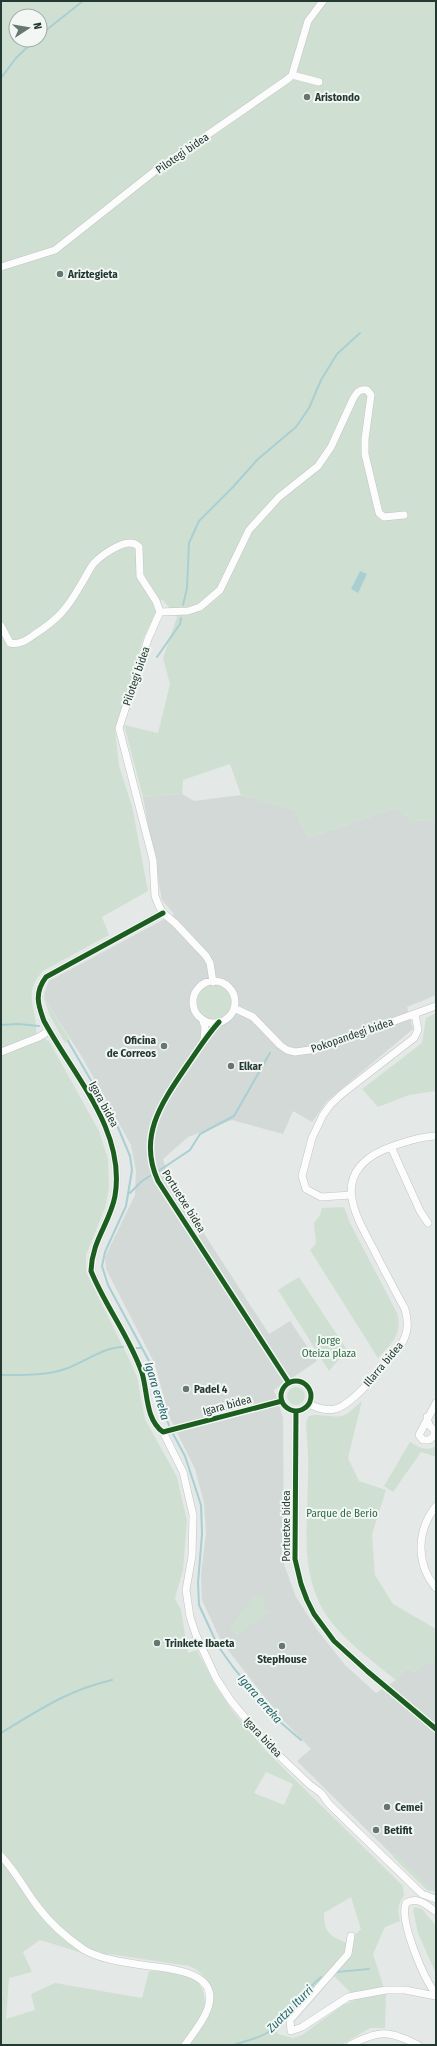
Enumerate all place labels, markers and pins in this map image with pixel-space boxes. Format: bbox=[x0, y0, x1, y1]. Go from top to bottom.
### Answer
place label: Aristondo bbox=[314, 91, 360, 104]
marker: Aristondo bbox=[302, 92, 312, 102]
place label: Ariztegieta bbox=[67, 268, 118, 281]
marker: Ariztegieta bbox=[55, 269, 65, 279]
place label: Oficina de Correos bbox=[107, 1034, 157, 1060]
marker: Oficina de Correos bbox=[159, 1041, 169, 1051]
place label: Elkar bbox=[239, 1060, 263, 1073]
marker: Elkar bbox=[226, 1061, 236, 1071]
place label: Padel 4 bbox=[194, 1383, 228, 1396]
marker: Padel 4 bbox=[181, 1384, 191, 1394]
place label: Trinkete Ibaeta bbox=[165, 1637, 235, 1650]
marker: Trinkete Ibaeta bbox=[152, 1638, 162, 1648]
marker: StepHouse bbox=[277, 1641, 287, 1651]
place label: StepHouse bbox=[257, 1653, 307, 1666]
place label: Cemei bbox=[395, 1801, 423, 1814]
marker: Cemei bbox=[382, 1802, 392, 1812]
place label: Betifit bbox=[384, 1824, 412, 1837]
marker: Betifit bbox=[371, 1825, 381, 1835]

